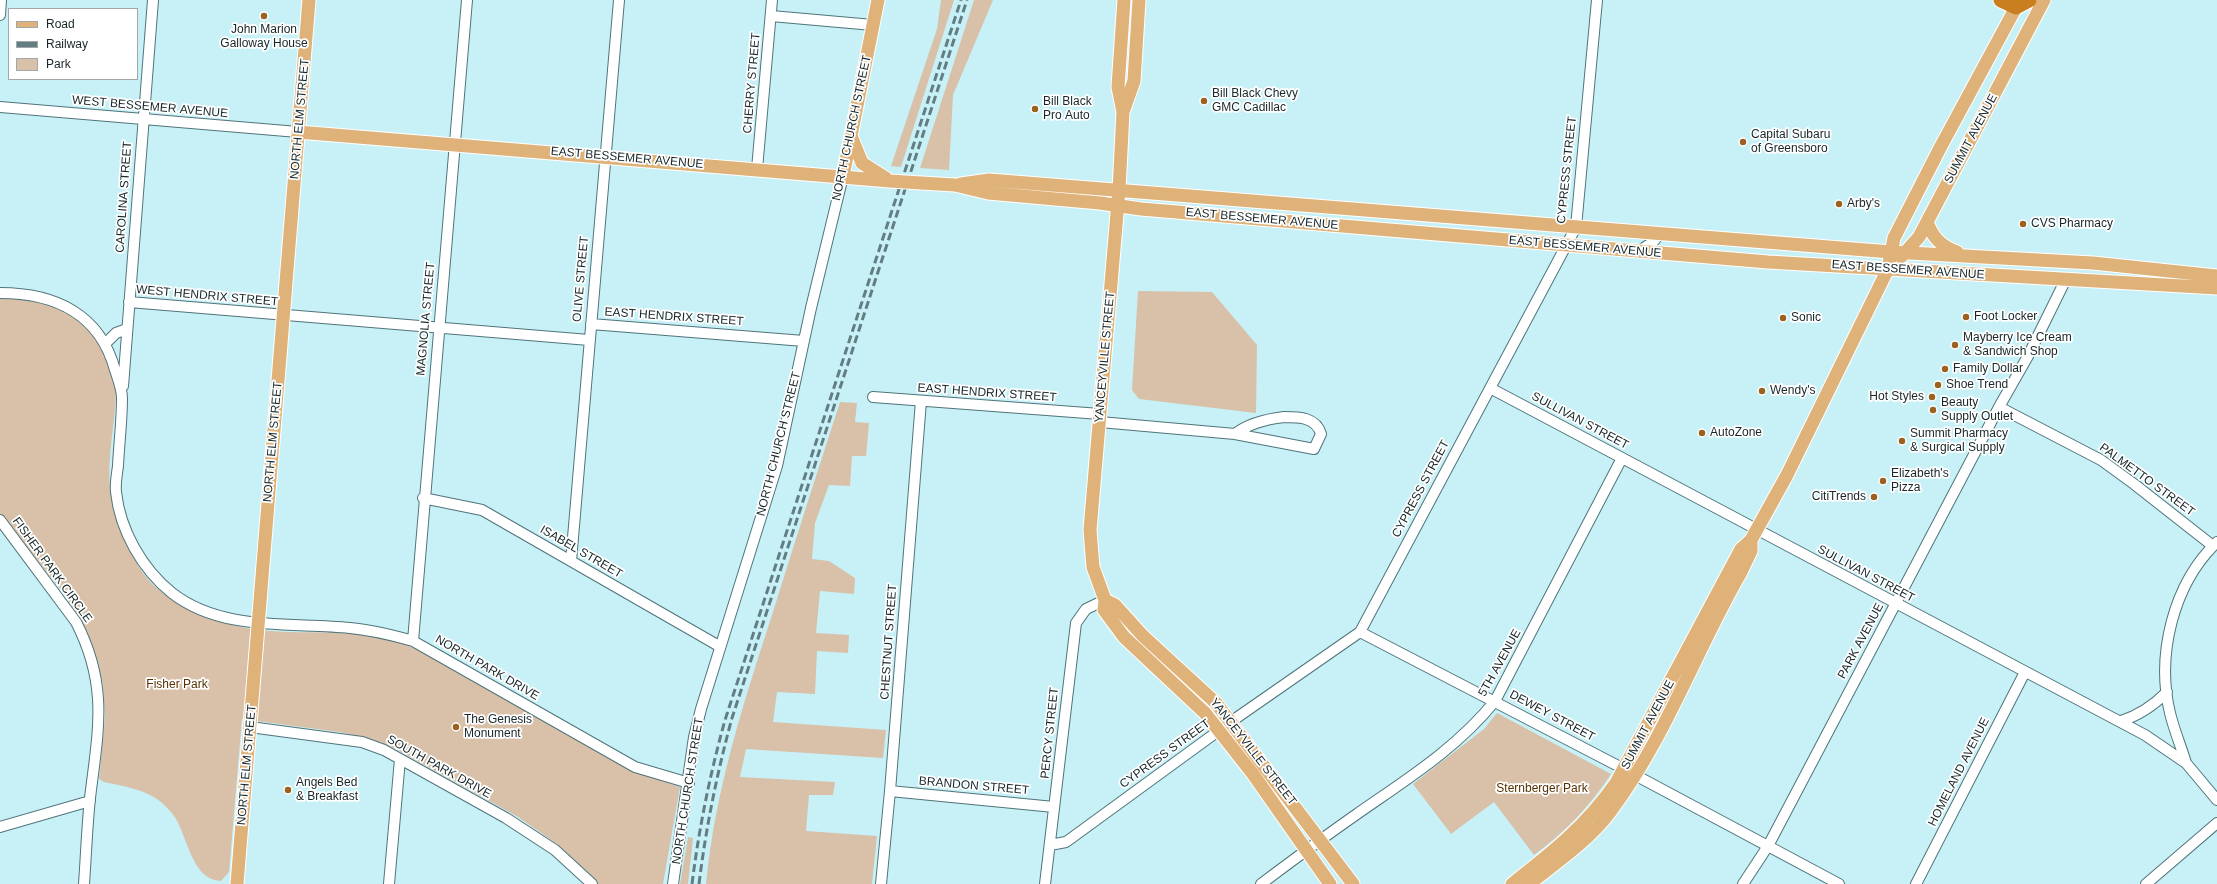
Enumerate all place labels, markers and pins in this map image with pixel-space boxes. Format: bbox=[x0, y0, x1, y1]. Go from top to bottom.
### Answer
marker: John Marion Galloway House bbox=[259, 11, 269, 21]
place label: John Marion Galloway House bbox=[220, 23, 308, 51]
place label: Bill Black Chevy GMC Cadillac bbox=[1212, 87, 1298, 115]
place label: Bill Black Pro Auto bbox=[1043, 95, 1092, 123]
marker: Bill Black Chevy GMC Cadillac bbox=[1199, 96, 1209, 106]
marker: Bill Black Pro Auto bbox=[1030, 104, 1040, 114]
place label: Capital Subaru of Greensboro bbox=[1751, 128, 1830, 156]
marker: Capital Subaru of Greensboro bbox=[1738, 137, 1748, 147]
place label: Arby's bbox=[1847, 197, 1880, 211]
marker: Arby's bbox=[1834, 199, 1844, 209]
place label: CVS Pharmacy bbox=[2031, 217, 2113, 231]
marker: CVS Pharmacy bbox=[2018, 219, 2028, 229]
place label: Foot Locker bbox=[1974, 310, 2037, 324]
place label: Sonic bbox=[1791, 311, 1821, 325]
marker: Foot Locker bbox=[1961, 312, 1971, 322]
marker: Sonic bbox=[1778, 313, 1788, 323]
place label: Mayberry Ice Cream & Sandwich Shop bbox=[1963, 331, 2072, 359]
marker: Mayberry Ice Cream & Sandwich Shop bbox=[1950, 340, 1960, 350]
place label: Family Dollar bbox=[1953, 362, 2023, 376]
marker: Family Dollar bbox=[1940, 364, 1950, 374]
place label: Shoe Trend bbox=[1946, 378, 2008, 392]
marker: Shoe Trend bbox=[1933, 380, 1943, 390]
place label: Wendy's bbox=[1770, 384, 1815, 398]
marker: Wendy's bbox=[1757, 386, 1767, 396]
place label: Hot Styles bbox=[1869, 390, 1924, 404]
marker: Hot Styles bbox=[1927, 392, 1937, 402]
place label: Beauty Supply Outlet bbox=[1941, 396, 2013, 424]
marker: Beauty Supply Outlet bbox=[1928, 405, 1938, 415]
place label: AutoZone bbox=[1710, 426, 1762, 440]
place label: Summit Pharmacy & Surgical Supply bbox=[1910, 427, 2008, 455]
marker: AutoZone bbox=[1697, 428, 1707, 438]
marker: Summit Pharmacy & Surgical Supply bbox=[1897, 436, 1907, 446]
place label: Elizabeth's Pizza bbox=[1891, 467, 1949, 495]
marker: Elizabeth's Pizza bbox=[1878, 476, 1888, 486]
place label: CitiTrends bbox=[1812, 490, 1866, 504]
marker: CitiTrends bbox=[1869, 492, 1879, 502]
place label: The Genesis Monument bbox=[464, 713, 532, 741]
marker: The Genesis Monument bbox=[451, 722, 461, 732]
place label: Angels Bed & Breakfast bbox=[296, 776, 358, 804]
marker: Angels Bed & Breakfast bbox=[283, 785, 293, 795]

